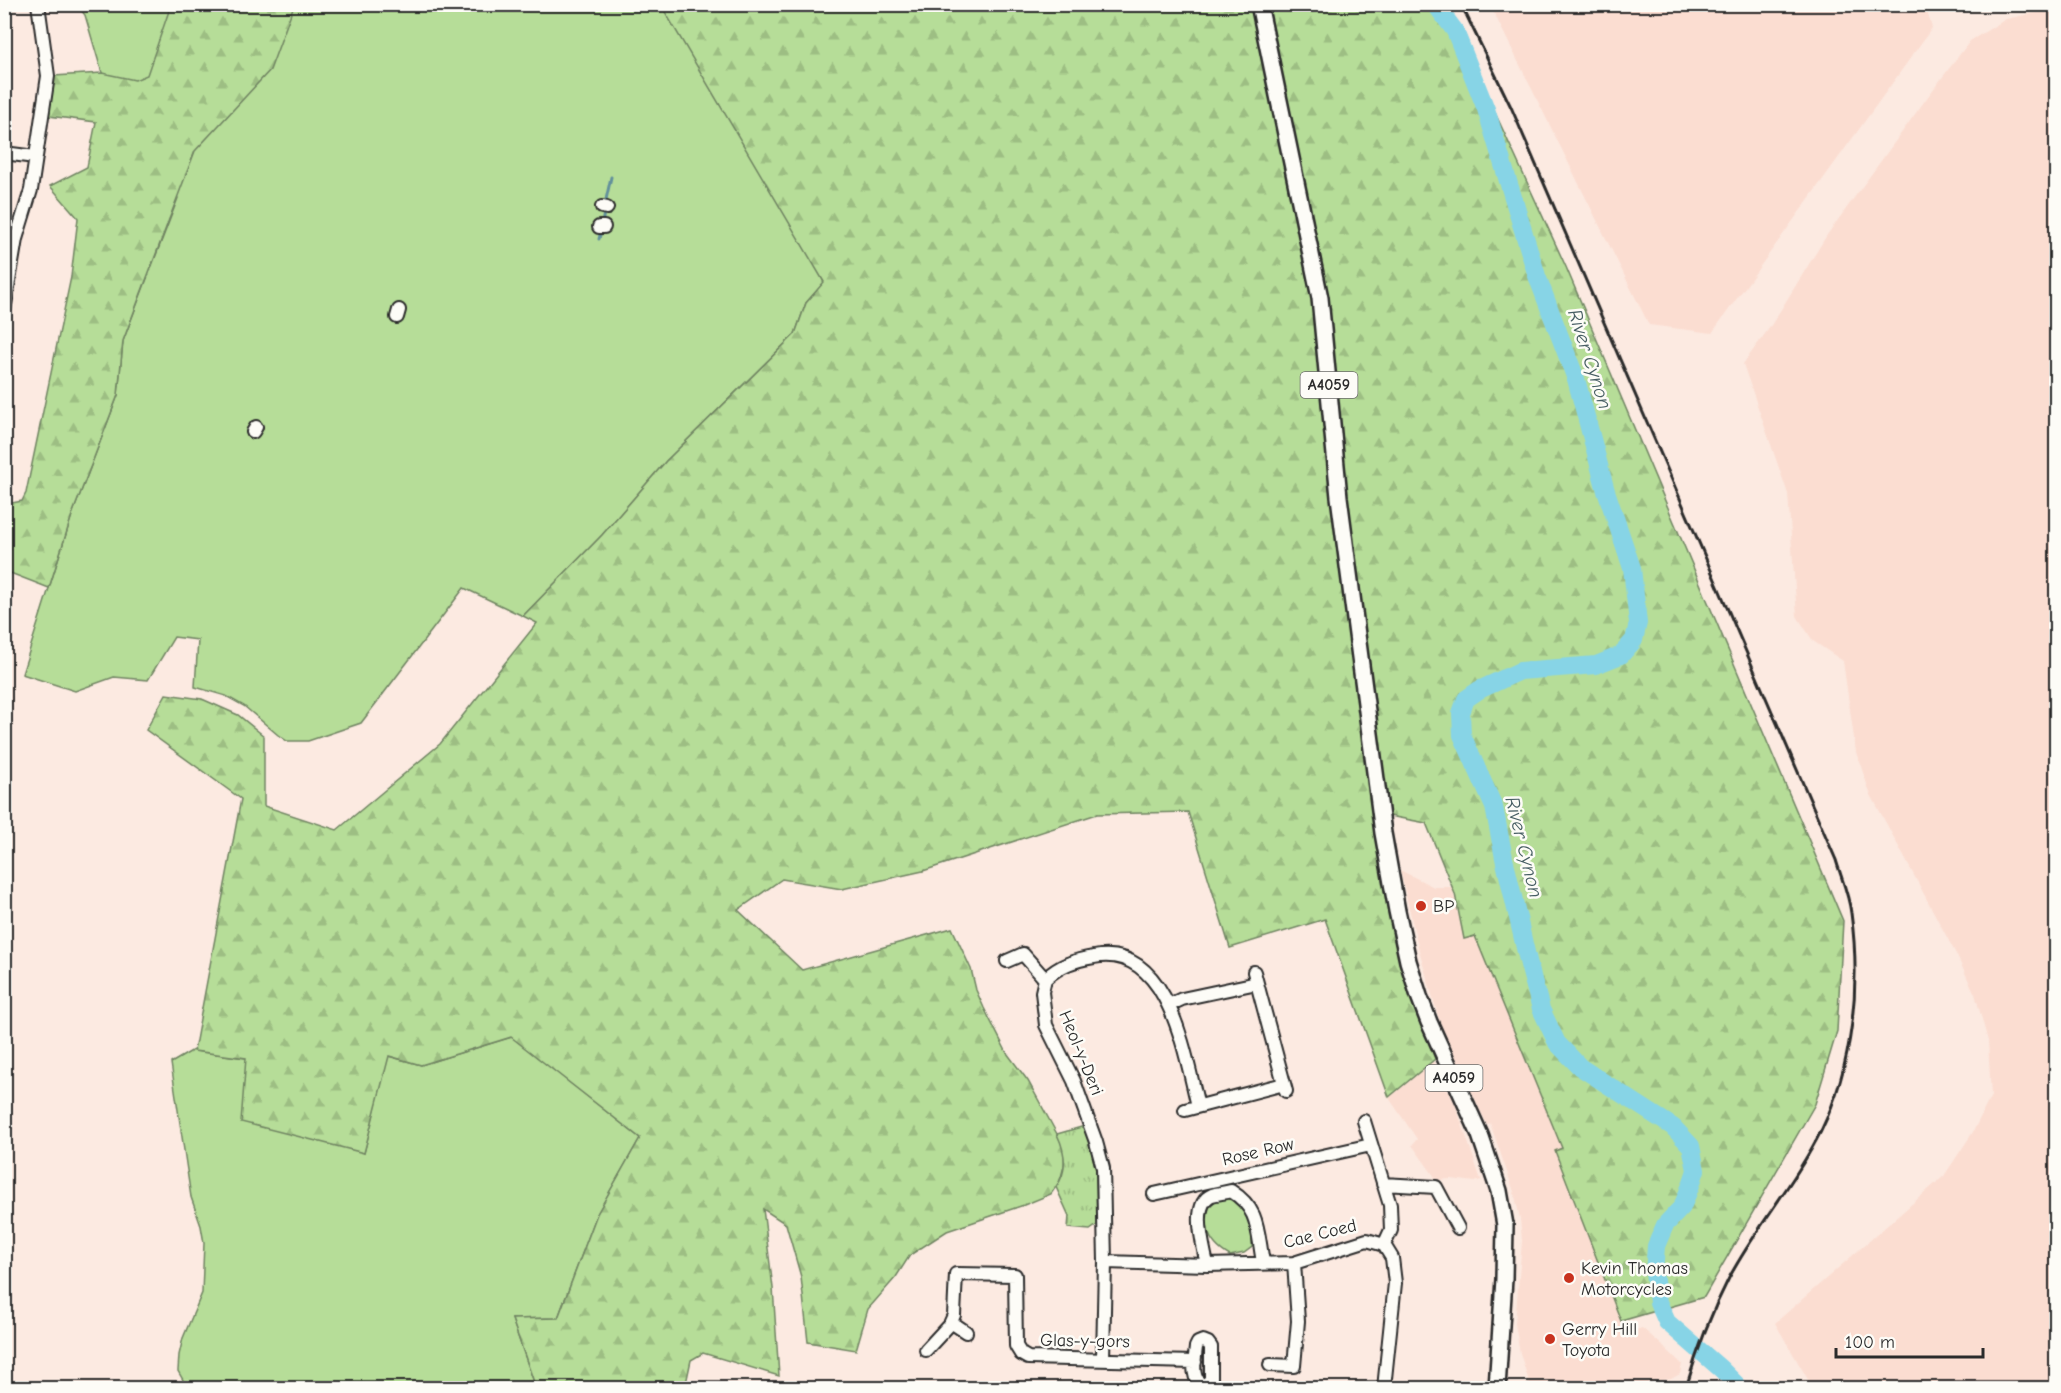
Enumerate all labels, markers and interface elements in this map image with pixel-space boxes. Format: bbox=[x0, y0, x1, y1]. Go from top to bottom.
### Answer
water label: River Cynon bbox=[1563, 306, 1617, 412]
road number: A4059 bbox=[1300, 372, 1358, 398]
water label: River Cynon bbox=[1500, 794, 1548, 900]
place label: BP bbox=[1433, 896, 1454, 917]
marker: BP bbox=[1414, 899, 1428, 913]
street label: Heol-y-Deri bbox=[1054, 1008, 1108, 1098]
road number: A4059 bbox=[1426, 1065, 1482, 1091]
street label: Rose Row bbox=[1220, 1134, 1296, 1170]
street label: Cae Coed bbox=[1281, 1215, 1359, 1253]
place label: Kevin Thomas Motorcycles bbox=[1581, 1258, 1688, 1300]
marker: Kevin Thomas Motorcycles bbox=[1562, 1271, 1576, 1285]
place label: Gerry Hill Toyota bbox=[1562, 1319, 1637, 1361]
scale bar bbox=[1836, 1321, 1983, 1359]
street label: Glas-y-gors bbox=[1040, 1330, 1130, 1352]
marker: Gerry Hill Toyota bbox=[1543, 1332, 1557, 1346]
text: 100 m bbox=[1845, 1332, 1895, 1353]

